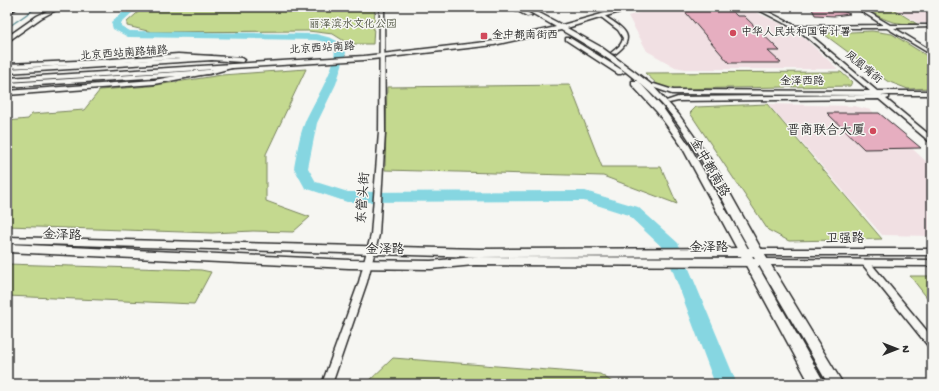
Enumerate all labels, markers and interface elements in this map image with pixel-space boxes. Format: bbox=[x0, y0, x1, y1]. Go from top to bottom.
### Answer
park label: 丽泽滨水文化公园 bbox=[309, 18, 397, 31]
place label: 中华人民共和国审计署 bbox=[741, 26, 851, 39]
place label: 金中都南街西 bbox=[492, 28, 558, 42]
marker: 中华人民共和国审计署 bbox=[728, 28, 738, 38]
marker: 金中都南街西 bbox=[479, 31, 489, 41]
street label: 北京西站南路 bbox=[289, 39, 355, 57]
street label: 北京西站南路辅路 bbox=[80, 43, 168, 63]
street label: 凤凰嘴街 bbox=[842, 48, 886, 87]
street label: 金泽西路 bbox=[780, 75, 824, 88]
place label: 晋商联合大厦 bbox=[787, 122, 865, 139]
marker: 晋商联合大厦 bbox=[868, 126, 878, 136]
street label: 金中都南路 bbox=[686, 136, 733, 200]
street label: 东管头街 bbox=[354, 171, 373, 224]
street label: 金泽路 bbox=[42, 227, 82, 244]
street label: 卫强路 bbox=[825, 231, 865, 247]
street label: 金泽路 bbox=[689, 240, 729, 256]
street label: 金泽路 bbox=[365, 242, 405, 258]
north arrow bbox=[877, 329, 917, 369]
text: N bbox=[899, 345, 911, 353]

